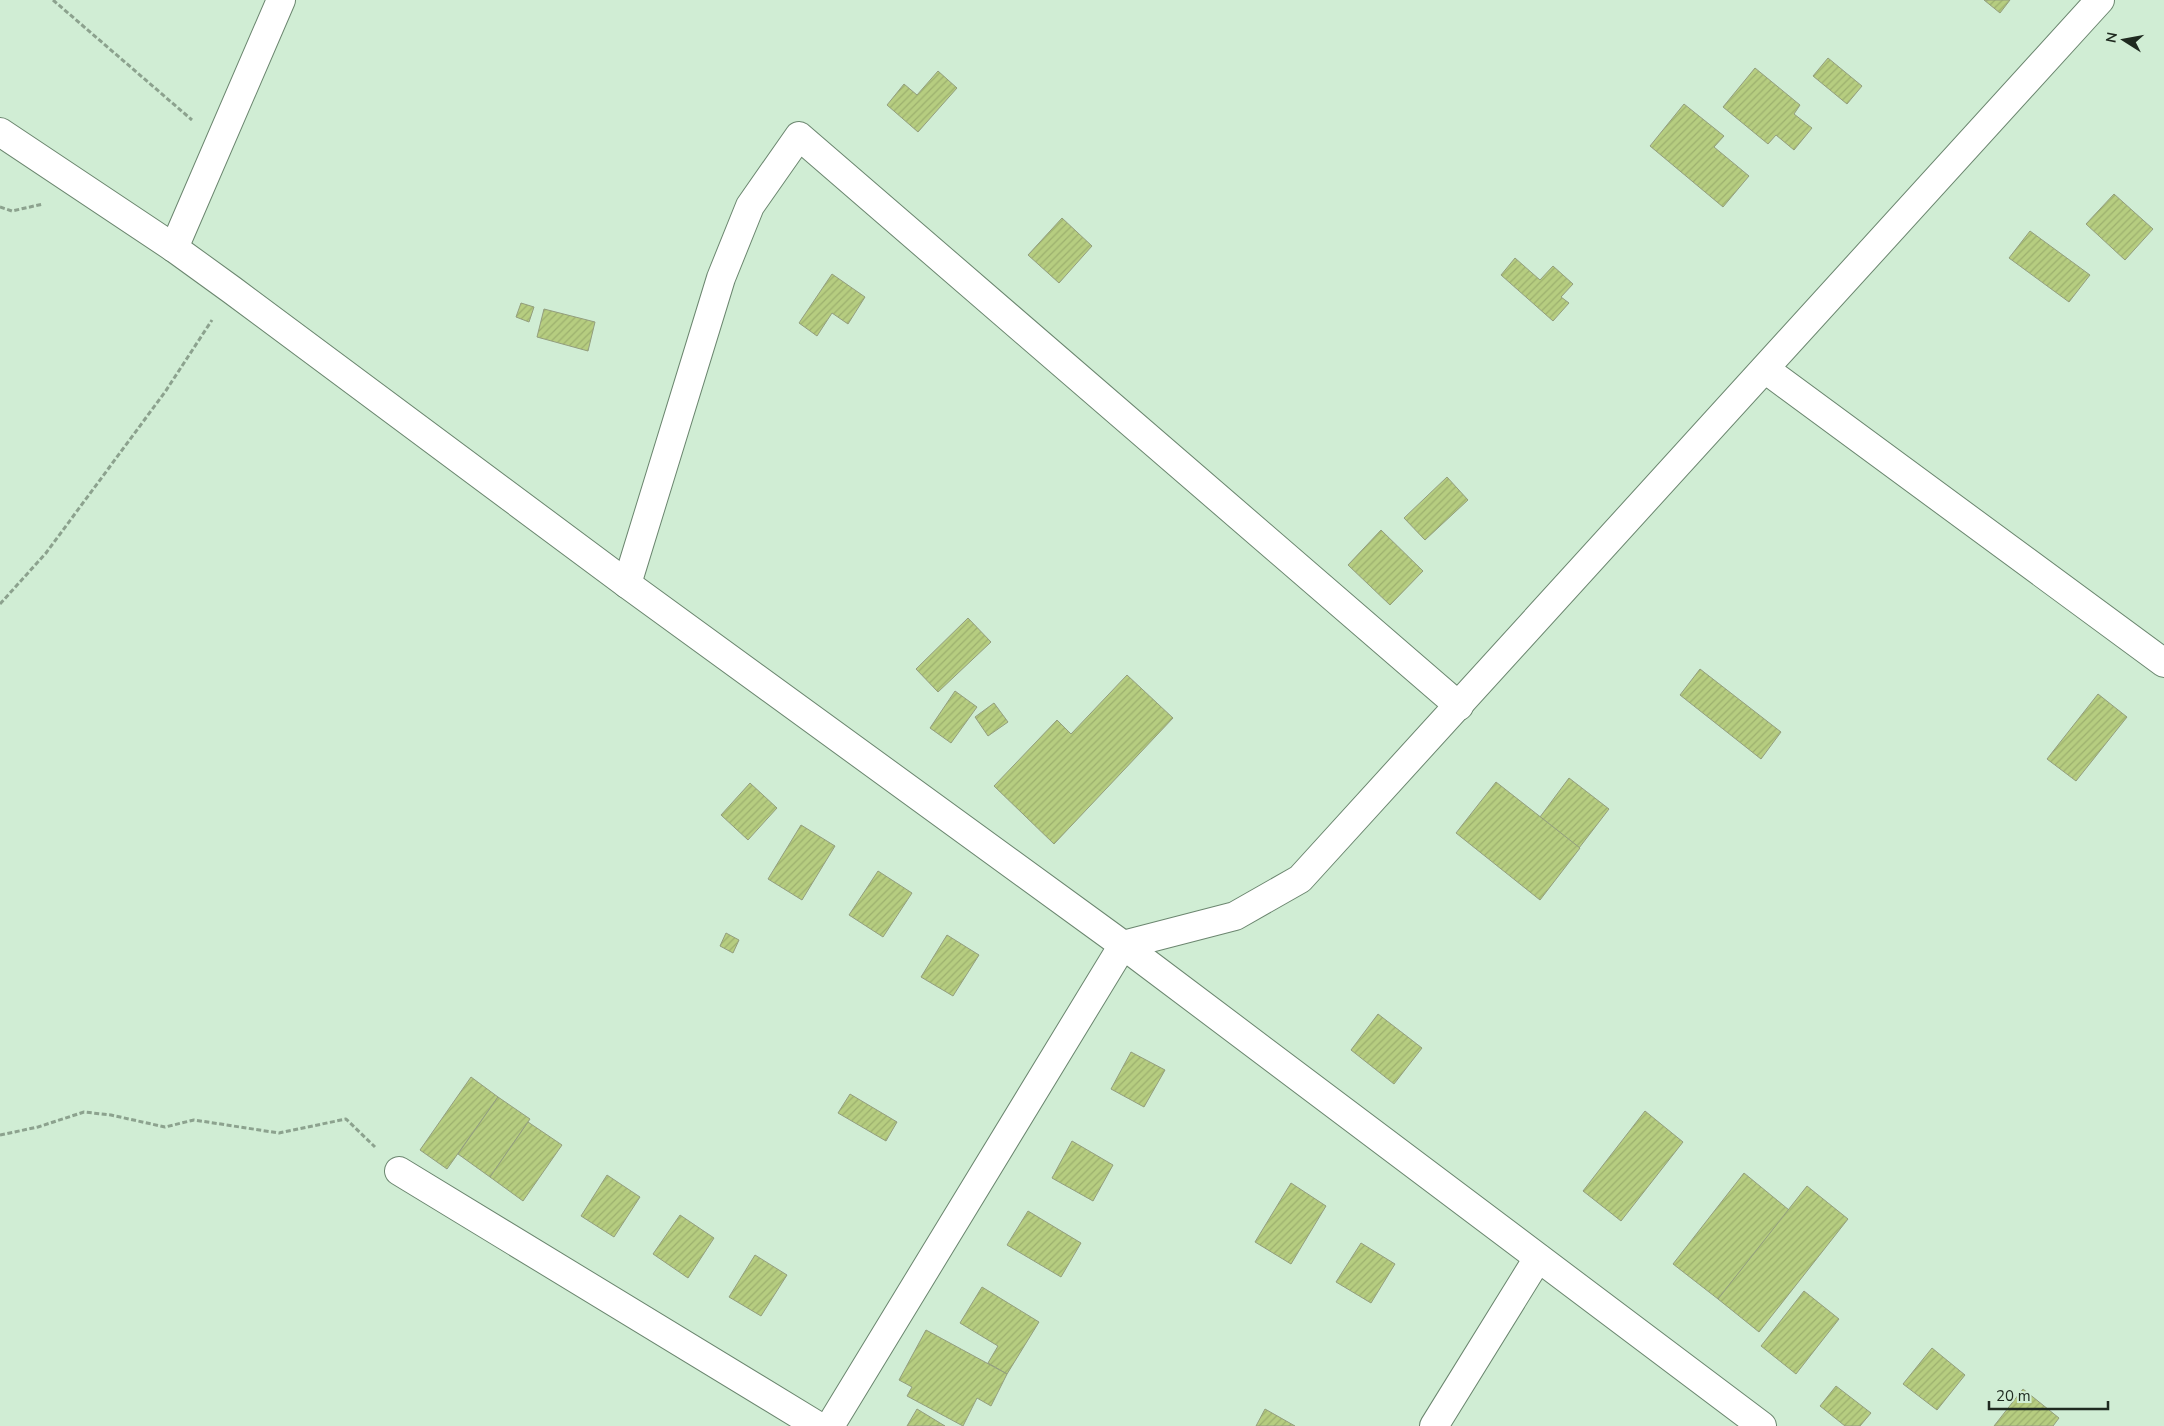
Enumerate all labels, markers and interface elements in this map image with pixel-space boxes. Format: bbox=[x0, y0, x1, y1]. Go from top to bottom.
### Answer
north arrow bbox=[2099, 15, 2149, 65]
text: N bbox=[2101, 31, 2122, 45]
scale bar bbox=[1989, 1378, 2108, 1410]
text: 20 m bbox=[1996, 1386, 2031, 1406]

